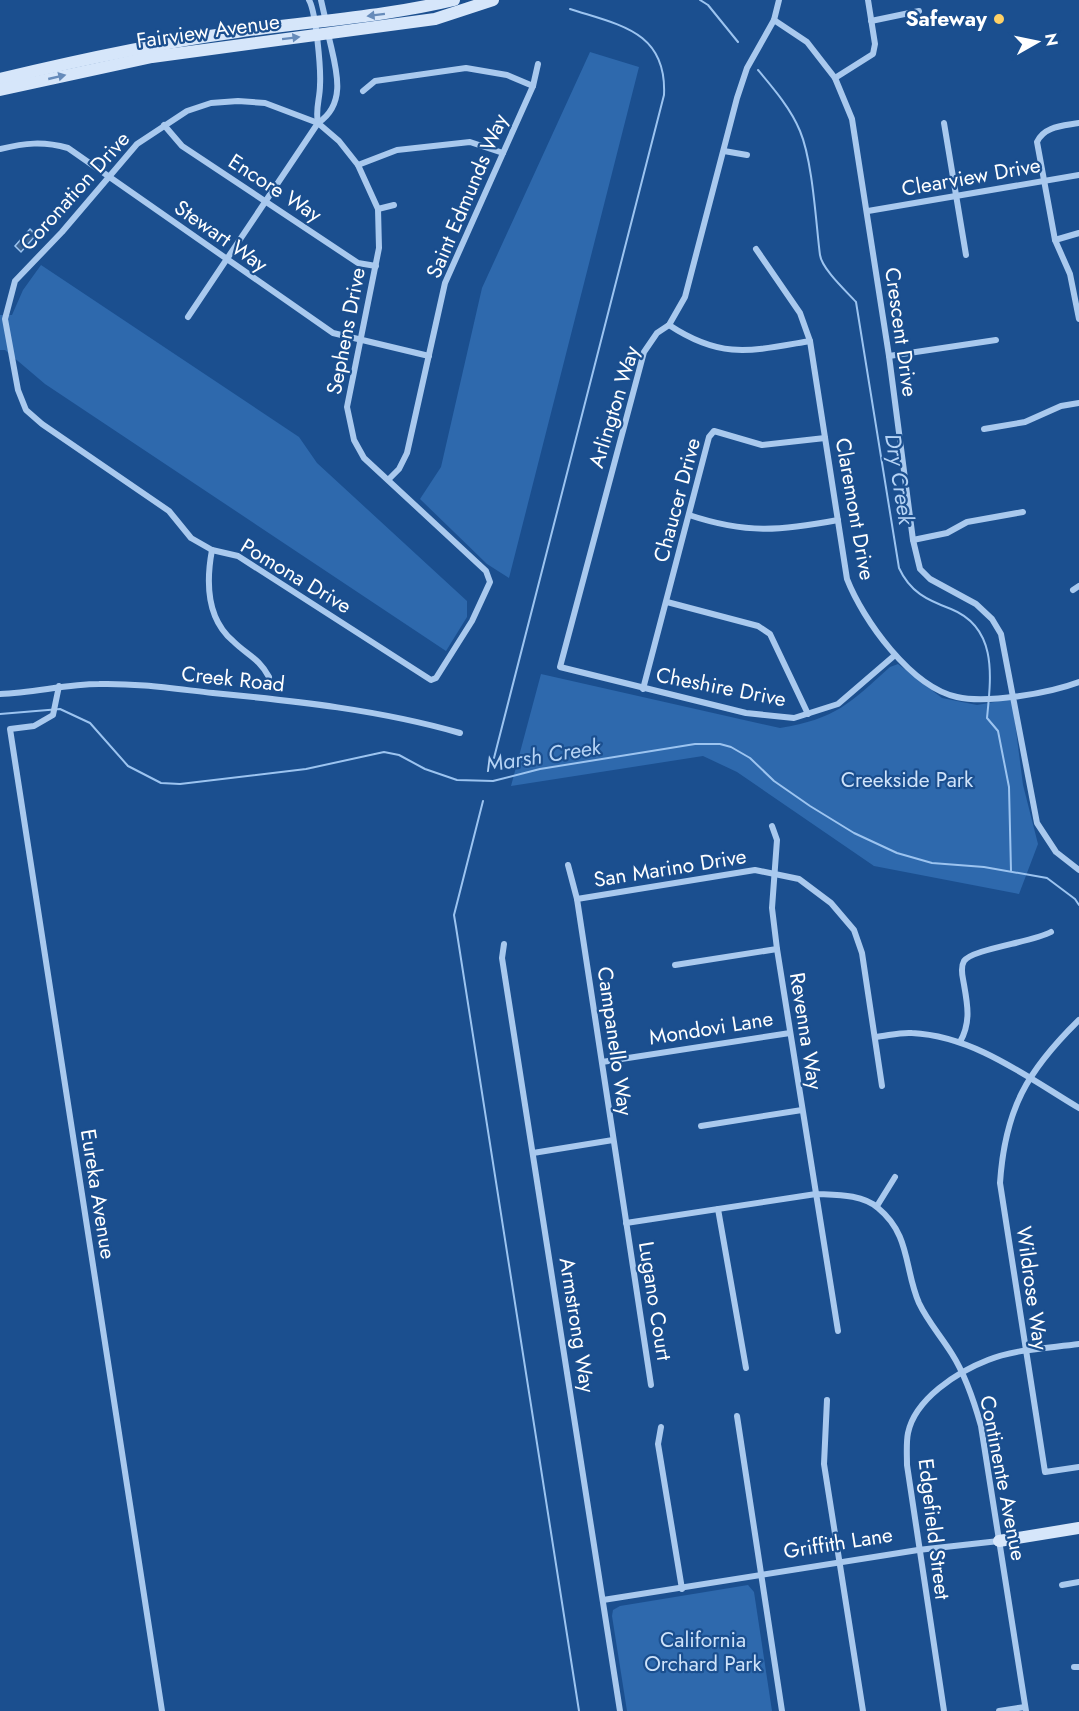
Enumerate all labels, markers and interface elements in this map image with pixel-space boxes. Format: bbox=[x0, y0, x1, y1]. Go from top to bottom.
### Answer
place label: Safeway bbox=[905, 4, 988, 34]
street label: Fairview Avenue bbox=[134, 6, 282, 56]
one-way arrow bbox=[366, 10, 385, 19]
marker: Safeway bbox=[992, 12, 1006, 26]
north arrow bbox=[1007, 12, 1067, 72]
text: N bbox=[1039, 32, 1064, 48]
one-way arrow bbox=[281, 33, 300, 43]
one-way arrow bbox=[48, 72, 67, 81]
street label: Saint Edmunds Way bbox=[419, 108, 515, 283]
street label: Coronation Drive bbox=[13, 125, 137, 257]
street label: Encore Way bbox=[222, 147, 328, 230]
street label: Clearview Drive bbox=[899, 150, 1043, 204]
street label: Stewart Way bbox=[168, 193, 274, 280]
street label: Sephens Drive bbox=[319, 265, 373, 397]
street label: Crescent Drive bbox=[877, 265, 925, 399]
street label: Arlington Way bbox=[581, 342, 647, 472]
water label: Dry Creek bbox=[877, 431, 923, 528]
street label: Chaucer Drive bbox=[646, 434, 708, 565]
street label: Claremont Drive bbox=[828, 436, 882, 583]
street label: Pomona Drive bbox=[235, 531, 357, 621]
street label: Creek Road bbox=[180, 659, 286, 699]
street label: Cheshire Drive bbox=[653, 660, 789, 714]
water label: Marsh Creek bbox=[483, 730, 604, 780]
park label: Creekside Park bbox=[841, 765, 974, 795]
street label: San Marino Drive bbox=[592, 841, 749, 895]
street label: Campanello Way bbox=[590, 965, 640, 1118]
street label: Revenna Way bbox=[782, 970, 830, 1093]
street label: Mondovi Lane bbox=[647, 1003, 775, 1053]
street label: Eureka Avenue bbox=[73, 1127, 123, 1261]
street label: Wildrose Way bbox=[1008, 1224, 1056, 1353]
street label: Lugano Court bbox=[631, 1239, 679, 1363]
street label: Armstrong Way bbox=[552, 1255, 603, 1396]
street label: Continente Avenue bbox=[972, 1393, 1034, 1563]
street label: Edgefield Street bbox=[910, 1457, 958, 1601]
street label: Griffith Lane bbox=[781, 1520, 895, 1566]
park label: California Orchard Park bbox=[644, 1625, 763, 1679]

